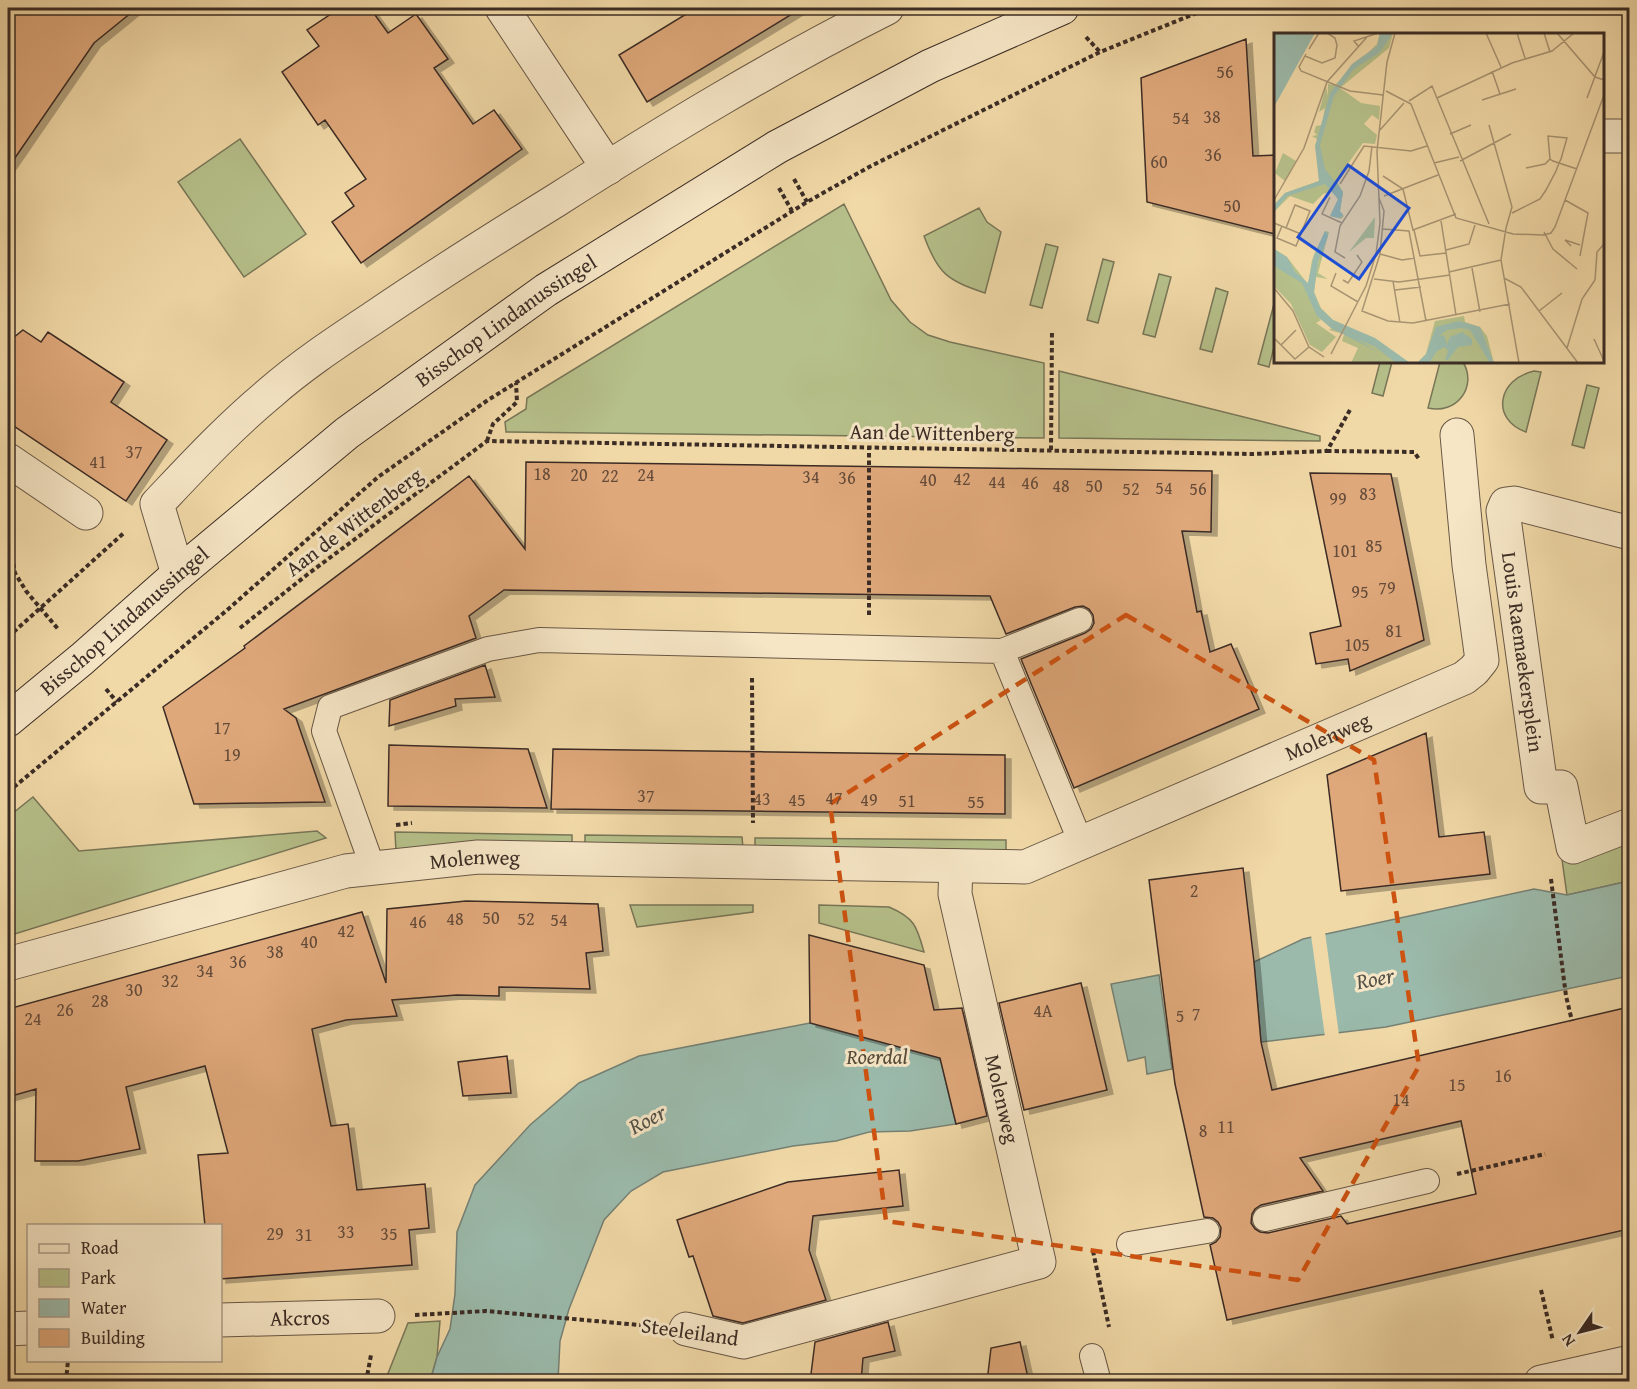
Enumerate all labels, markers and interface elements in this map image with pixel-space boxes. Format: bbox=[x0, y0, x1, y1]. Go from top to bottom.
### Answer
inset map bbox=[1274, 33, 1604, 363]
house number: 56 bbox=[1216, 58, 1234, 85]
house number: 38 bbox=[1203, 103, 1221, 130]
house number: 54 bbox=[1172, 104, 1190, 131]
house number: 36 bbox=[1204, 141, 1222, 168]
house number: 60 bbox=[1150, 148, 1168, 175]
house number: 50 bbox=[1223, 192, 1241, 219]
street label: Bisschop Lindanussingel bbox=[409, 246, 603, 394]
street label: Aan de Wittenberg bbox=[849, 416, 1015, 449]
house number: 37 bbox=[125, 438, 143, 465]
house number: 41 bbox=[89, 448, 107, 475]
street label: Aan de Wittenberg bbox=[279, 459, 429, 584]
house number: 18 bbox=[533, 460, 551, 487]
house number: 20 bbox=[570, 461, 588, 488]
house number: 24 bbox=[637, 461, 655, 488]
house number: 22 bbox=[601, 462, 619, 489]
house number: 34 bbox=[802, 463, 820, 490]
house number: 36 bbox=[838, 464, 856, 491]
house number: 42 bbox=[953, 465, 971, 492]
house number: 40 bbox=[919, 466, 937, 493]
house number: 44 bbox=[988, 468, 1006, 495]
house number: 46 bbox=[1021, 469, 1039, 496]
house number: 48 bbox=[1052, 472, 1070, 499]
house number: 50 bbox=[1085, 472, 1103, 499]
house number: 54 bbox=[1155, 474, 1173, 501]
house number: 52 bbox=[1122, 475, 1140, 502]
house number: 56 bbox=[1189, 475, 1207, 502]
house number: 83 bbox=[1359, 480, 1377, 507]
house number: 99 bbox=[1329, 485, 1347, 512]
house number: 85 bbox=[1365, 532, 1383, 559]
house number: 101 bbox=[1332, 537, 1358, 564]
street label: Bisschop Lindanussingel bbox=[33, 538, 216, 703]
street label: Louis Raemaekersplein bbox=[1494, 550, 1552, 754]
house number: 79 bbox=[1378, 574, 1396, 601]
house number: 95 bbox=[1351, 578, 1369, 605]
house number: 81 bbox=[1385, 617, 1403, 644]
house number: 105 bbox=[1344, 631, 1370, 658]
street label: Molenweg bbox=[1280, 704, 1376, 768]
house number: 17 bbox=[213, 714, 231, 741]
house number: 19 bbox=[223, 741, 241, 768]
house number: 37 bbox=[637, 782, 655, 809]
house number: 47 bbox=[825, 784, 843, 811]
house number: 43 bbox=[753, 785, 771, 812]
house number: 45 bbox=[788, 786, 806, 813]
house number: 49 bbox=[860, 786, 878, 813]
house number: 51 bbox=[898, 787, 916, 814]
house number: 55 bbox=[967, 788, 985, 815]
street label: Molenweg bbox=[428, 841, 521, 877]
house number: 2 bbox=[1190, 877, 1198, 904]
house number: 50 bbox=[482, 904, 500, 931]
house number: 48 bbox=[446, 905, 464, 932]
house number: 52 bbox=[517, 905, 535, 932]
house number: 54 bbox=[550, 906, 568, 933]
house number: 46 bbox=[409, 908, 427, 935]
house number: 42 bbox=[337, 917, 355, 944]
house number: 40 bbox=[300, 928, 318, 955]
house number: 38 bbox=[266, 938, 284, 965]
house number: 36 bbox=[229, 948, 247, 975]
house number: 34 bbox=[196, 957, 214, 984]
water label: Roer bbox=[1352, 958, 1398, 998]
house number: 32 bbox=[161, 967, 179, 994]
house number: 30 bbox=[125, 976, 143, 1003]
house number: 28 bbox=[91, 987, 109, 1014]
house number: 26 bbox=[56, 996, 74, 1023]
house number: 4A bbox=[1033, 997, 1053, 1024]
house number: 7 bbox=[1192, 1000, 1200, 1027]
house number: 5 bbox=[1176, 1002, 1184, 1029]
house number: 24 bbox=[24, 1005, 42, 1032]
park label: Roerdal bbox=[845, 1041, 908, 1072]
street label: Molenweg bbox=[977, 1051, 1028, 1147]
house number: 16 bbox=[1494, 1062, 1512, 1089]
house number: 15 bbox=[1448, 1071, 1466, 1098]
house number: 14 bbox=[1392, 1086, 1410, 1113]
water label: Roer bbox=[622, 1096, 672, 1143]
house number: 11 bbox=[1217, 1113, 1235, 1140]
house number: 8 bbox=[1199, 1117, 1207, 1144]
house number: 33 bbox=[337, 1218, 355, 1245]
house number: 29 bbox=[266, 1220, 284, 1247]
house number: 35 bbox=[380, 1220, 398, 1247]
house number: 31 bbox=[295, 1221, 313, 1248]
legend bbox=[27, 1224, 222, 1362]
text: Road bbox=[81, 1234, 119, 1261]
text: Park bbox=[81, 1264, 117, 1291]
text: Water bbox=[81, 1294, 127, 1321]
street label: Akcros bbox=[270, 1301, 330, 1334]
north arrow bbox=[1550, 1302, 1610, 1362]
street label: Steeleiland bbox=[639, 1309, 741, 1354]
text: Building bbox=[81, 1324, 145, 1351]
text: N bbox=[1555, 1329, 1581, 1352]

